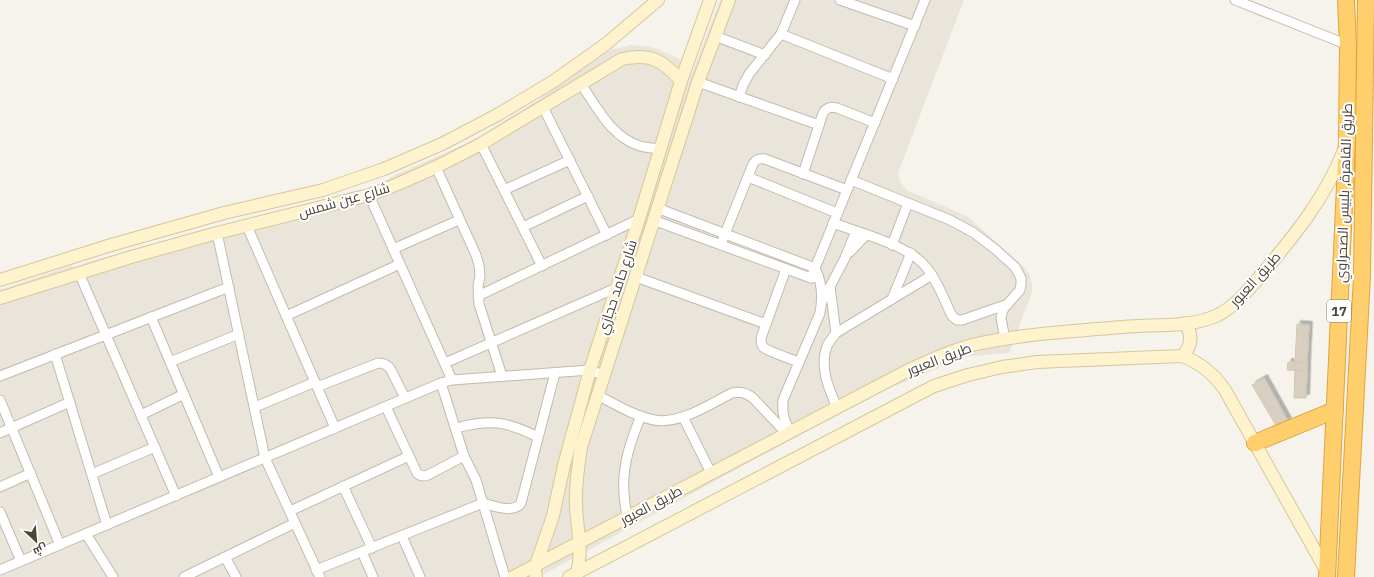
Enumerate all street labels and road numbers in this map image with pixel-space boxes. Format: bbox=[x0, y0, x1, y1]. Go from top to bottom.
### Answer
street label: طريق القاهرة, بلبيس الصحراوي bbox=[1332, 103, 1359, 283]
street label: شارع عين شمس bbox=[296, 178, 392, 222]
street label: شارع حامد حجازي bbox=[593, 237, 644, 338]
street label: طريق العبور bbox=[1225, 248, 1284, 311]
road number: 17 bbox=[1327, 300, 1351, 322]
street label: طريق العبور bbox=[903, 338, 974, 380]
street label: طريق العبور bbox=[616, 481, 685, 529]

